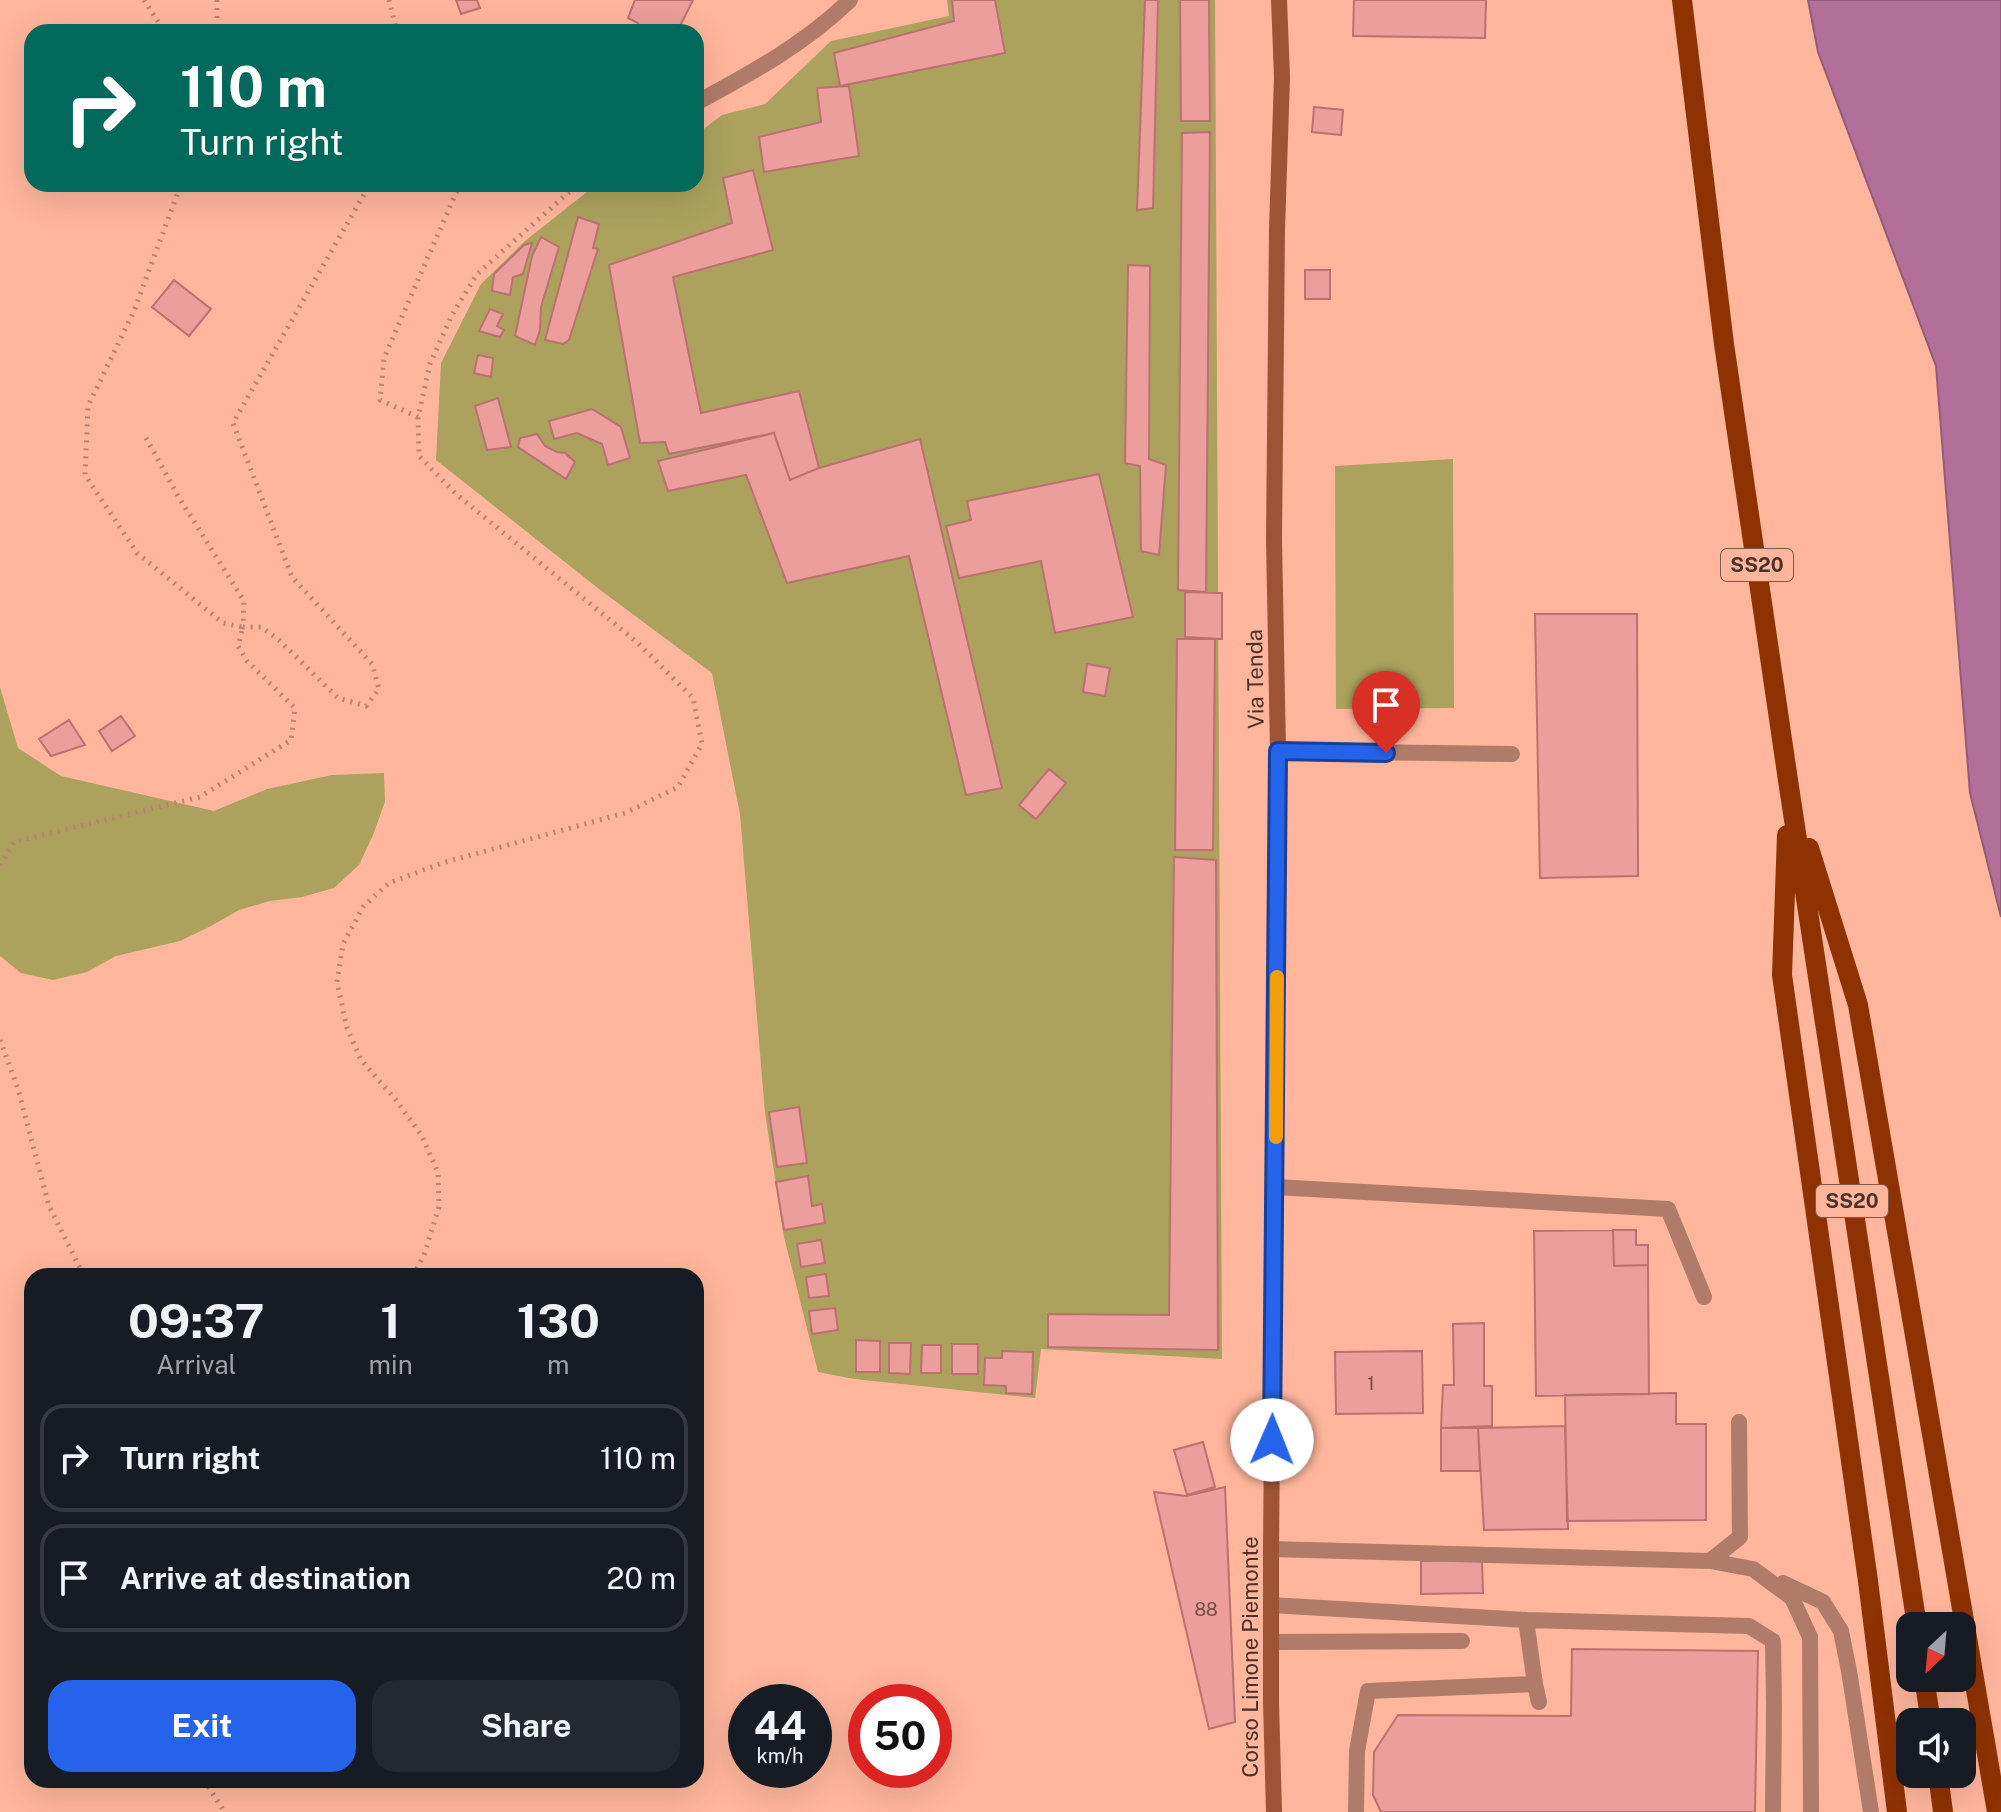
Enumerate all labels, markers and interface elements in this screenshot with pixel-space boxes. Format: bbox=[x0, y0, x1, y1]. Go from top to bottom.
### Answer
text: 110 m bbox=[180, 54, 327, 120]
icon: right bbox=[48, 56, 152, 160]
text: Turn right bbox=[180, 121, 343, 163]
road number: SS20 bbox=[1721, 549, 1793, 581]
street label: Via Tenda bbox=[1241, 629, 1269, 729]
pin bbox=[1352, 671, 1420, 753]
icon: arrive bbox=[1364, 683, 1408, 727]
road number: SS20 bbox=[1816, 1185, 1888, 1217]
text: 09:37 bbox=[128, 1292, 265, 1349]
text: 1 bbox=[380, 1292, 401, 1349]
text: 130 bbox=[517, 1292, 600, 1349]
text: Arrival bbox=[156, 1349, 236, 1380]
text: min bbox=[369, 1349, 413, 1380]
text: m bbox=[547, 1349, 570, 1380]
house number: 1 bbox=[1367, 1373, 1375, 1394]
position arrow bbox=[1230, 1398, 1314, 1482]
icon: right bbox=[52, 1436, 96, 1480]
text: Turn right bbox=[120, 1440, 260, 1476]
text: 110 m bbox=[600, 1440, 676, 1476]
street label: Corso Limone Piemonte bbox=[1237, 1536, 1263, 1778]
icon: arrive bbox=[52, 1556, 96, 1600]
text: Arrive at destination bbox=[120, 1560, 411, 1596]
text: 20 m bbox=[607, 1560, 676, 1596]
house number: 88 bbox=[1194, 1599, 1218, 1620]
north arrow bbox=[1896, 1612, 1976, 1692]
map controls bbox=[1896, 1612, 1976, 1788]
button: Exit bbox=[48, 1680, 356, 1772]
button: Share bbox=[372, 1680, 680, 1772]
speed limit sign: 50 bbox=[848, 1684, 952, 1788]
text: 44 bbox=[754, 1702, 806, 1749]
button: sound bbox=[1896, 1708, 1976, 1788]
text: km/h bbox=[756, 1744, 804, 1768]

